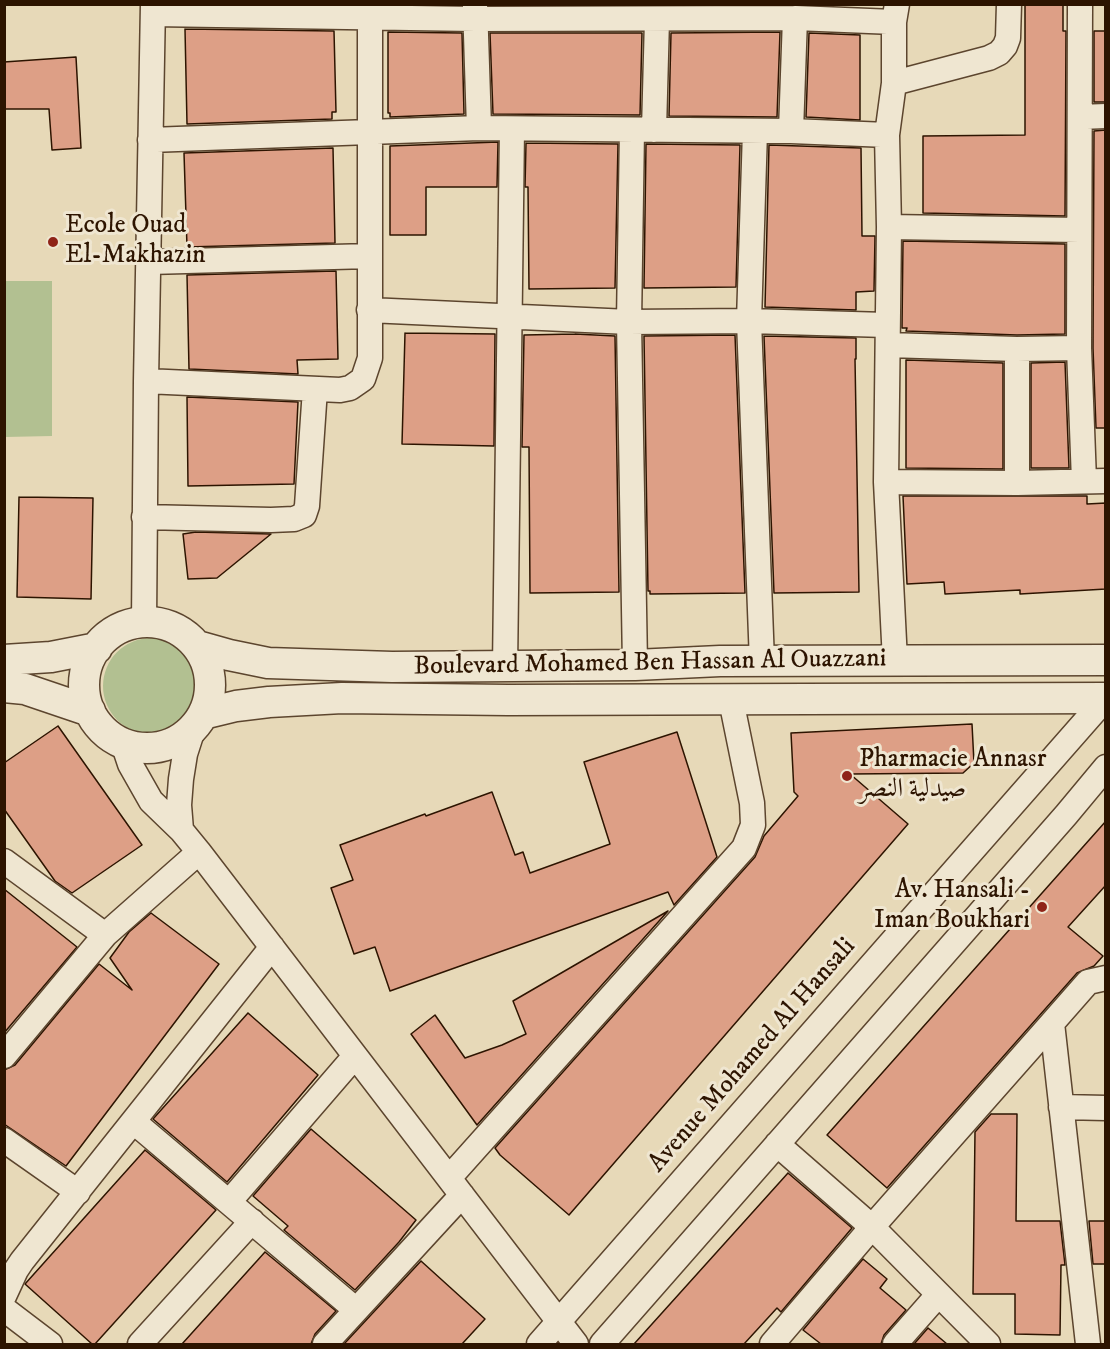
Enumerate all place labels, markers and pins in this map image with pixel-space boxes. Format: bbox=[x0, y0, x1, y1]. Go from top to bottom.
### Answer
place label: Ecole Ouad El-Makhazin bbox=[65, 211, 206, 272]
marker: Ecole Ouad El-Makhazin bbox=[46, 235, 60, 249]
place label: Pharmacie Annasr صيدلية النصر bbox=[859, 745, 1046, 806]
marker: Pharmacie Annasr صيدلية النصر bbox=[840, 769, 854, 783]
place label: Av. Hansali - Iman Boukhari bbox=[874, 876, 1030, 938]
marker: Av. Hansali - Iman Boukhari bbox=[1035, 900, 1049, 914]

